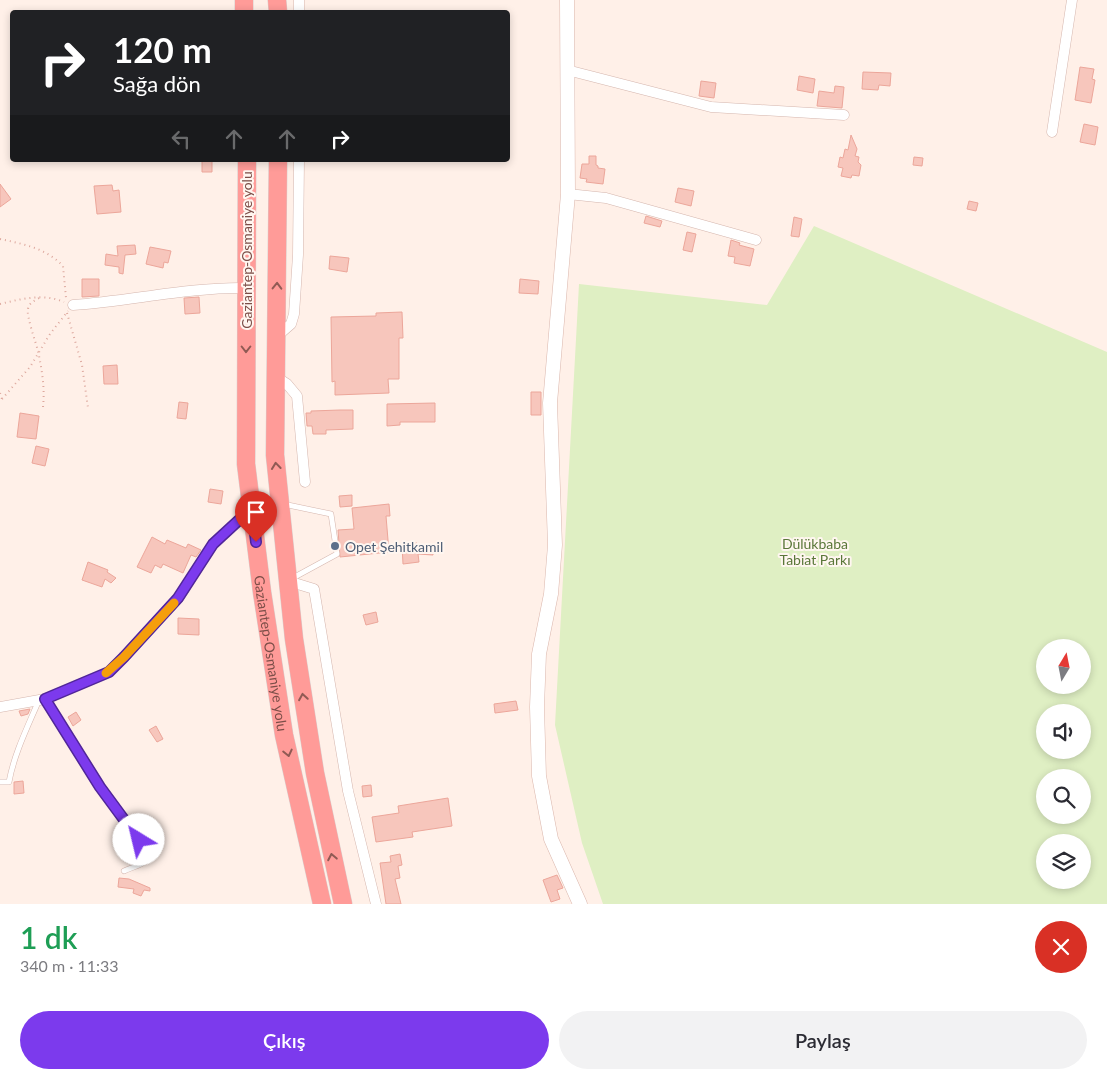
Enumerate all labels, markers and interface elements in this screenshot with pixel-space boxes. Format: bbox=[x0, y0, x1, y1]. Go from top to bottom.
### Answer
text: 120 m bbox=[113, 28, 212, 70]
icon: right bbox=[30, 30, 95, 95]
text: Sağa dön bbox=[113, 70, 201, 97]
icon: left bbox=[167, 125, 195, 153]
icon: ahead bbox=[220, 125, 248, 153]
icon: ahead bbox=[273, 125, 301, 153]
icon: right bbox=[326, 125, 354, 153]
street label: Gaziantep-Osmaniye yolu bbox=[238, 171, 255, 329]
one-way arrow bbox=[271, 282, 282, 290]
one-way arrow bbox=[241, 345, 251, 353]
one-way arrow bbox=[271, 461, 282, 469]
pin bbox=[235, 491, 277, 542]
icon: arrive bbox=[242, 498, 270, 526]
park label: Dülükbaba Tabiat Parkı bbox=[779, 535, 851, 568]
place label: Opet Şehitkamil bbox=[345, 538, 443, 555]
marker: Opet Şehitkamil bbox=[329, 540, 341, 552]
street label: Gaziantep-Osmaniye yolu bbox=[251, 574, 292, 732]
north arrow bbox=[1036, 639, 1091, 694]
map controls bbox=[1036, 639, 1091, 889]
one-way arrow bbox=[298, 692, 309, 700]
button: sound bbox=[1036, 704, 1091, 759]
one-way arrow bbox=[283, 749, 293, 758]
button: search bbox=[1036, 769, 1091, 824]
position arrow bbox=[112, 813, 164, 865]
button: layers bbox=[1036, 834, 1091, 889]
one-way arrow bbox=[327, 852, 337, 861]
text: 1 dk bbox=[20, 919, 77, 955]
button: close bbox=[1035, 921, 1087, 973]
text: 340 m · 11:33 bbox=[20, 956, 119, 975]
button: Çıkış bbox=[20, 1011, 549, 1069]
button: Paylaş bbox=[559, 1011, 1087, 1069]

